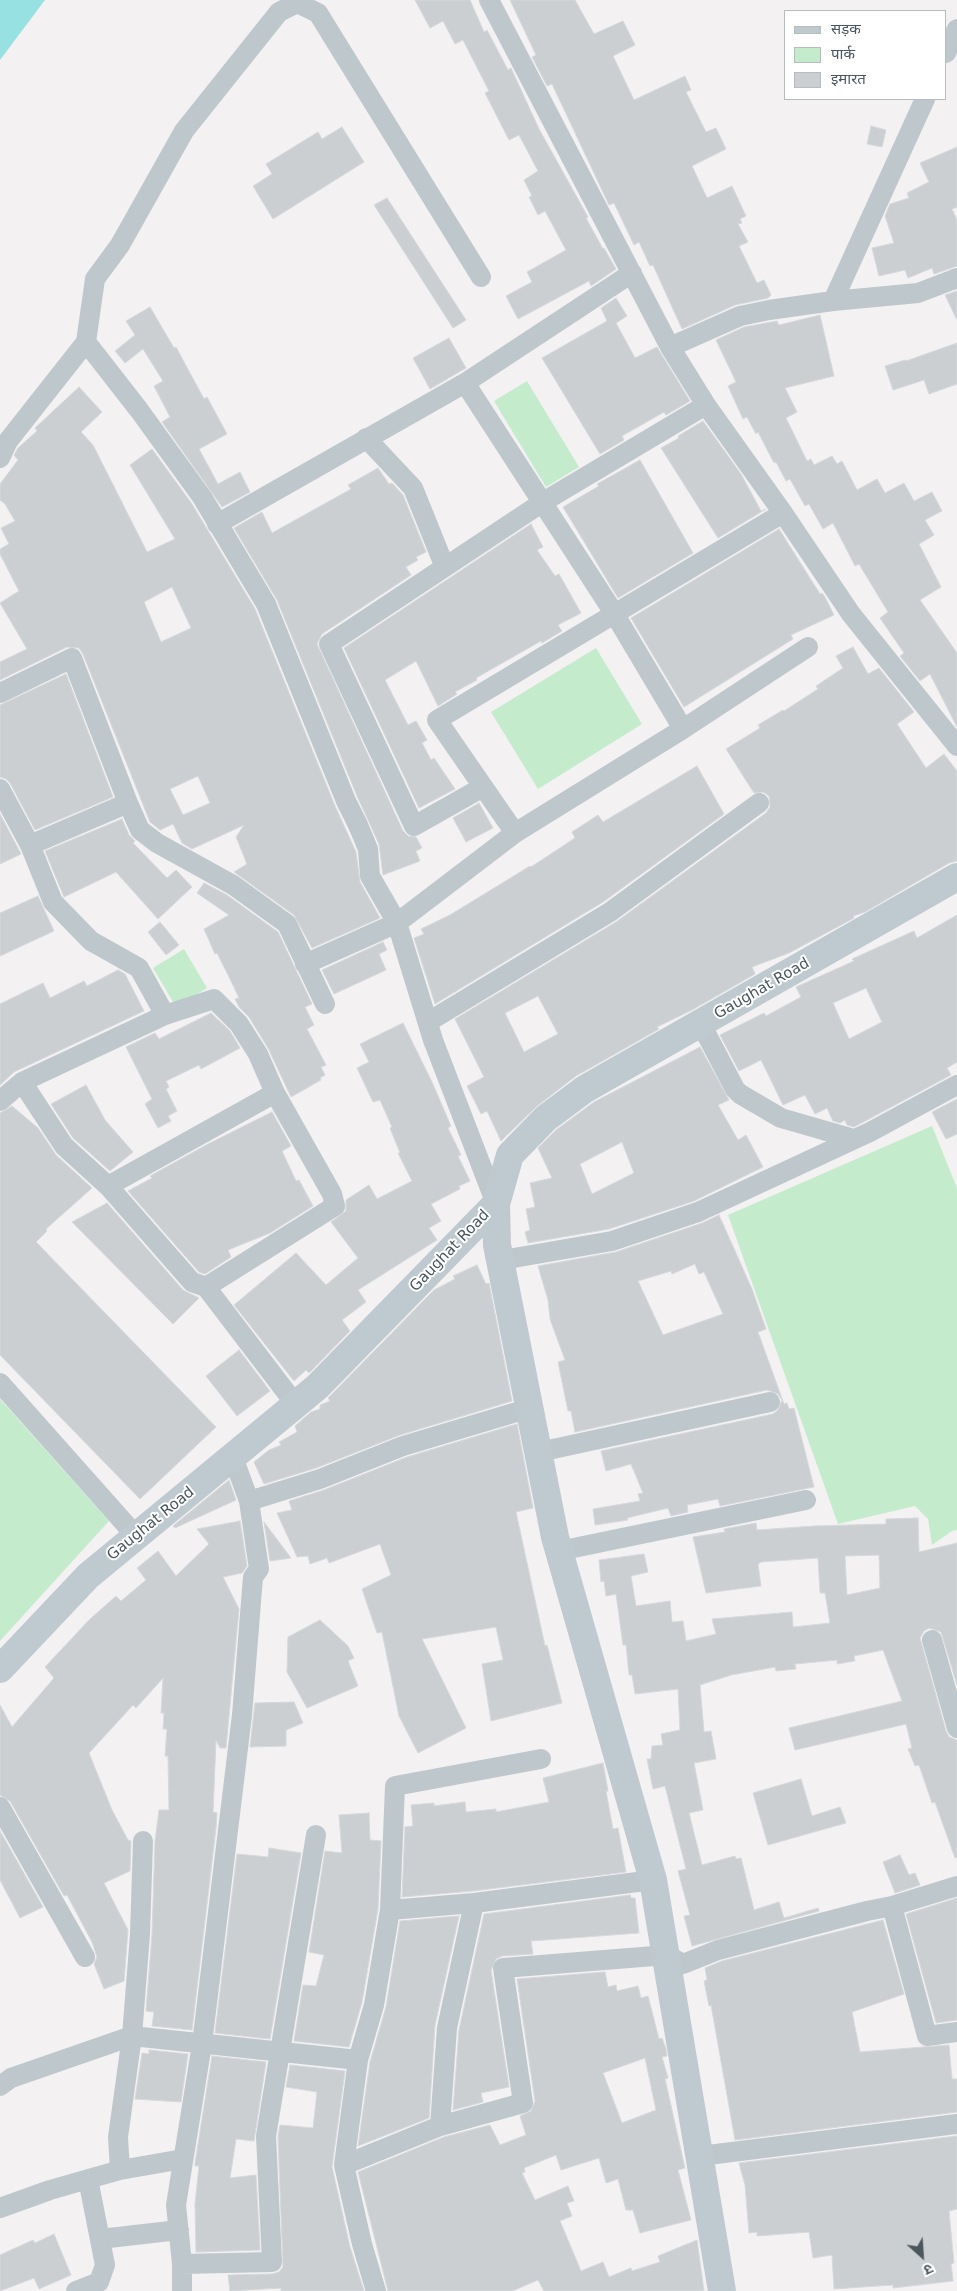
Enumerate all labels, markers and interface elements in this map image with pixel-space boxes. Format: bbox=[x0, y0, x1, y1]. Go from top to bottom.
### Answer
legend bbox=[784, 10, 947, 100]
text: सड़क bbox=[831, 20, 861, 38]
text: पार्क bbox=[831, 45, 855, 63]
text: इमारत bbox=[831, 70, 866, 88]
street label: Gaughat Road bbox=[711, 954, 813, 1024]
street label: Gaughat Road bbox=[406, 1206, 494, 1296]
street label: Gaughat Road bbox=[104, 1483, 198, 1565]
north arrow bbox=[897, 2231, 947, 2281]
text: उ bbox=[921, 2260, 936, 2278]

